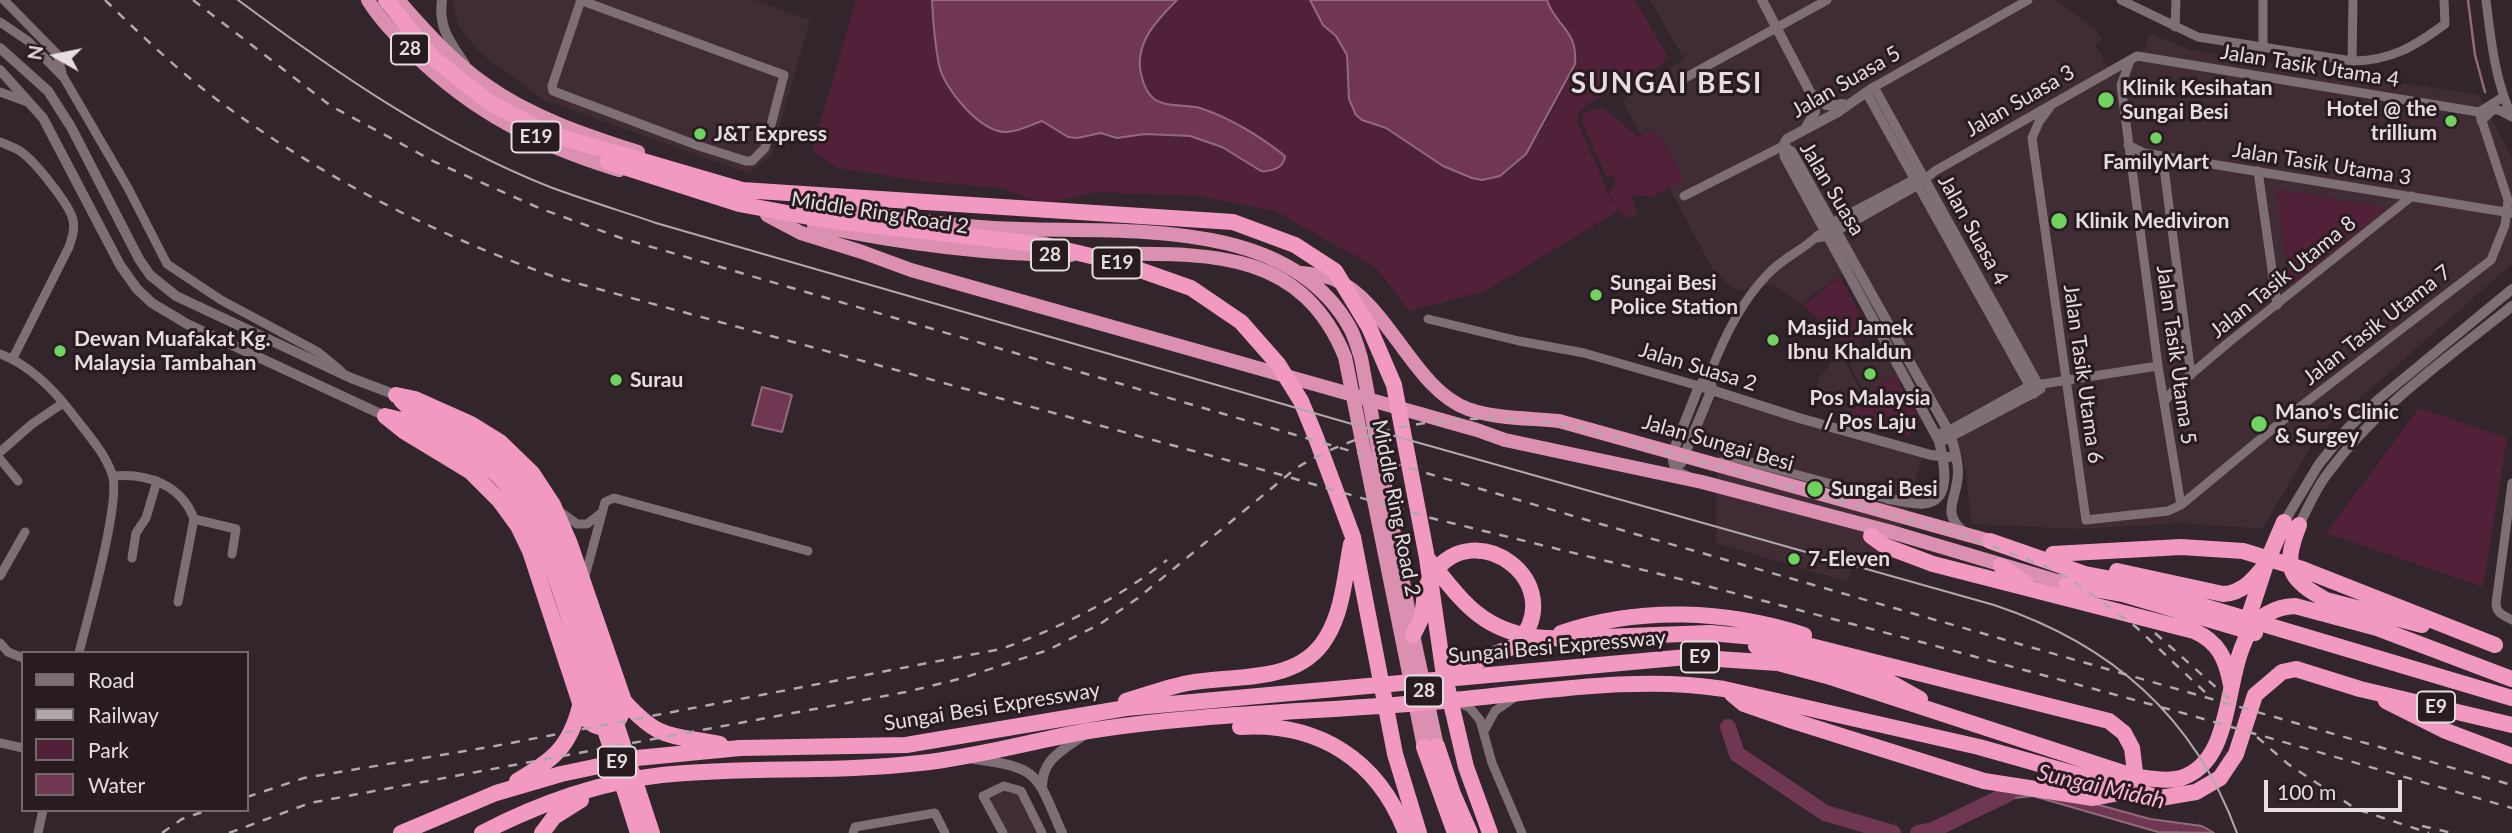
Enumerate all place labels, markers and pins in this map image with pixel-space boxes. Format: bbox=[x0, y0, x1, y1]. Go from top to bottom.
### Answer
place label: Klinik Kesihatan Sungai Besi bbox=[2122, 75, 2273, 125]
marker: Klinik Kesihatan Sungai Besi bbox=[2096, 90, 2116, 110]
place label: Hotel @ the trillium bbox=[2326, 96, 2437, 146]
marker: Hotel @ the trillium bbox=[2443, 113, 2459, 129]
place label: J&T Express bbox=[714, 121, 827, 147]
marker: J&T Express bbox=[692, 126, 708, 142]
marker: FamilyMart bbox=[2148, 130, 2164, 146]
place label: FamilyMart bbox=[2103, 149, 2209, 175]
place label: Klinik Mediviron bbox=[2075, 208, 2229, 234]
marker: Klinik Mediviron bbox=[2049, 211, 2069, 231]
place label: Sungai Besi Police Station bbox=[1610, 270, 1738, 320]
marker: Sungai Besi Police Station bbox=[1588, 287, 1604, 303]
place label: Masjid Jamek Ibnu Khaldun bbox=[1787, 315, 1913, 365]
place label: Dewan Muafakat Kg. Malaysia Tambahan bbox=[74, 326, 270, 376]
marker: Masjid Jamek Ibnu Khaldun bbox=[1765, 332, 1781, 348]
marker: Dewan Muafakat Kg. Malaysia Tambahan bbox=[52, 343, 68, 359]
marker: Pos Malaysia / Pos Laju bbox=[1862, 366, 1878, 382]
place label: Surau bbox=[630, 367, 683, 393]
marker: Surau bbox=[608, 372, 624, 388]
place label: Pos Malaysia / Pos Laju bbox=[1810, 385, 1930, 435]
place label: Mano's Clinic & Surgey bbox=[2275, 399, 2399, 449]
marker: Mano's Clinic & Surgey bbox=[2249, 414, 2269, 434]
place label: Sungai Besi bbox=[1831, 476, 1938, 502]
marker: Sungai Besi bbox=[1805, 479, 1825, 499]
place label: 7-Eleven bbox=[1808, 546, 1890, 572]
marker: 7-Eleven bbox=[1786, 551, 1802, 567]

